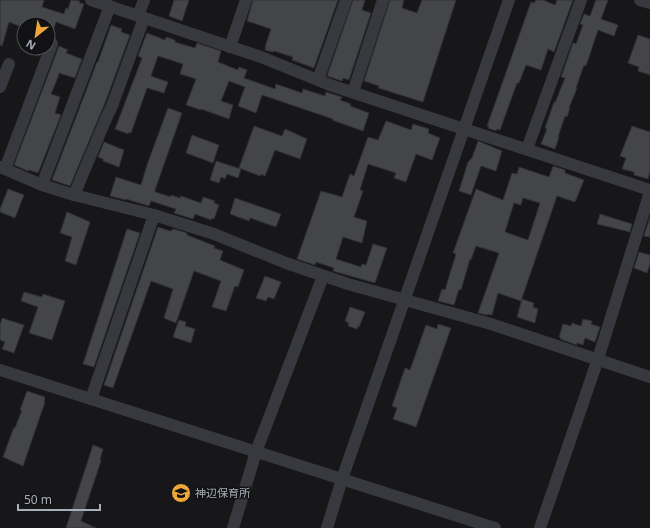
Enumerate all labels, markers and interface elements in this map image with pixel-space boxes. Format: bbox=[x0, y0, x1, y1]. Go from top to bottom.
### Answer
north arrow bbox=[16, 16, 56, 56]
text: N bbox=[23, 36, 38, 54]
school or university icon: 神辺保育所 bbox=[170, 482, 192, 504]
place label: 神辺保育所 bbox=[195, 485, 251, 500]
scale bar bbox=[18, 486, 100, 512]
text: 50 m bbox=[24, 491, 52, 508]

